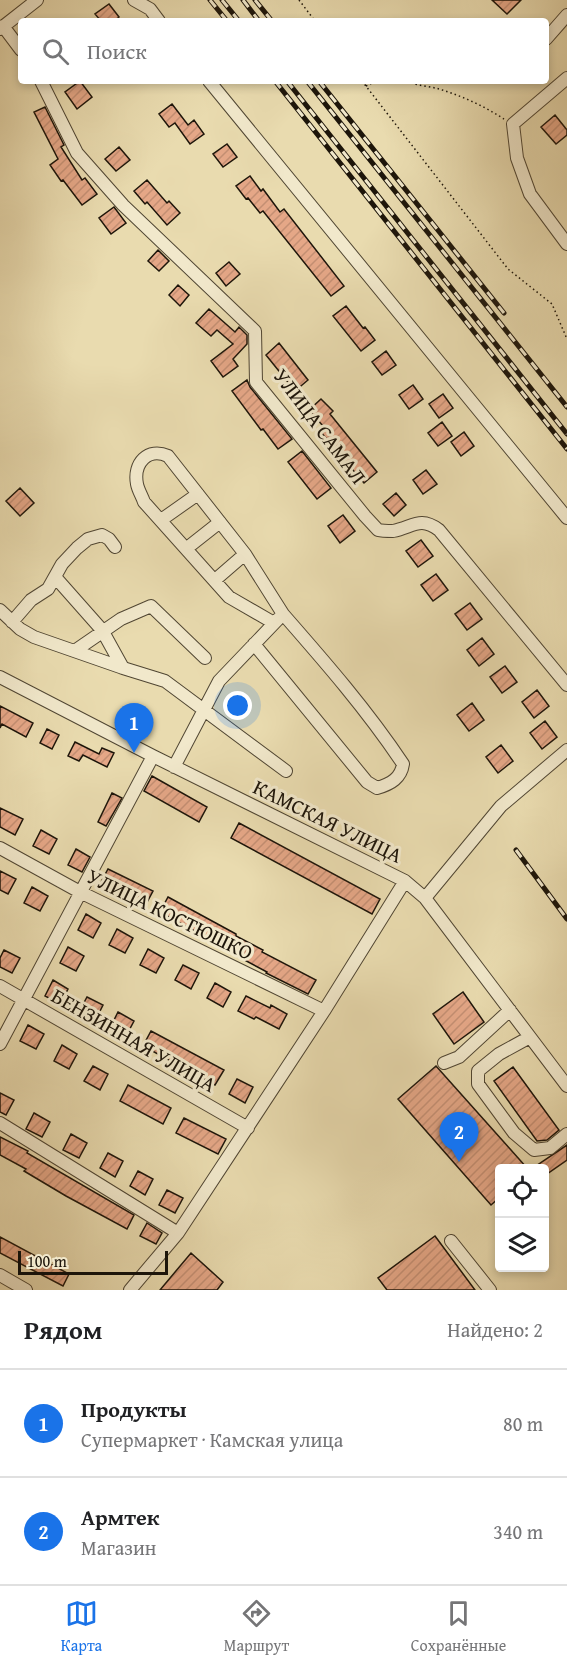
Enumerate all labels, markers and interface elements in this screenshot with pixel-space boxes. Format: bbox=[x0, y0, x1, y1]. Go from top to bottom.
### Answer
search box bbox=[18, 18, 549, 84]
icon: search bbox=[39, 35, 72, 68]
text: Поиск bbox=[87, 35, 147, 67]
street label: УЛИЦА САМАЛ bbox=[266, 362, 374, 490]
your location bbox=[223, 691, 252, 720]
pin: 1 bbox=[114, 704, 154, 753]
street label: КАМСКАЯ УЛИЦА bbox=[248, 771, 408, 871]
street label: УЛИЦА КОСТЮШКО bbox=[82, 860, 258, 968]
street label: БЕНЗИННАЯ УЛИЦА bbox=[46, 980, 222, 1100]
pin: 2 bbox=[440, 1112, 478, 1162]
map controls bbox=[495, 1164, 549, 1272]
button: locate bbox=[495, 1164, 549, 1218]
button: layers bbox=[495, 1218, 549, 1272]
scale bar bbox=[18, 1248, 168, 1276]
text: 100 m bbox=[27, 1249, 67, 1273]
text: Рядом bbox=[24, 1310, 102, 1349]
text: Найдено: 2 bbox=[447, 1315, 543, 1344]
text: Продукты bbox=[81, 1393, 187, 1425]
text: 1 bbox=[38, 1409, 49, 1438]
text: 80 m bbox=[503, 1409, 543, 1438]
text: Супермаркет · Камская улица bbox=[81, 1425, 343, 1454]
text: Армтек bbox=[81, 1501, 159, 1533]
text: 2 bbox=[38, 1517, 49, 1546]
text: 340 m bbox=[493, 1517, 543, 1546]
text: Магазин bbox=[81, 1533, 156, 1562]
tab: Карта bbox=[61, 1597, 102, 1657]
tab: Маршрут bbox=[224, 1597, 289, 1657]
tab: Сохранённые bbox=[411, 1597, 506, 1657]

